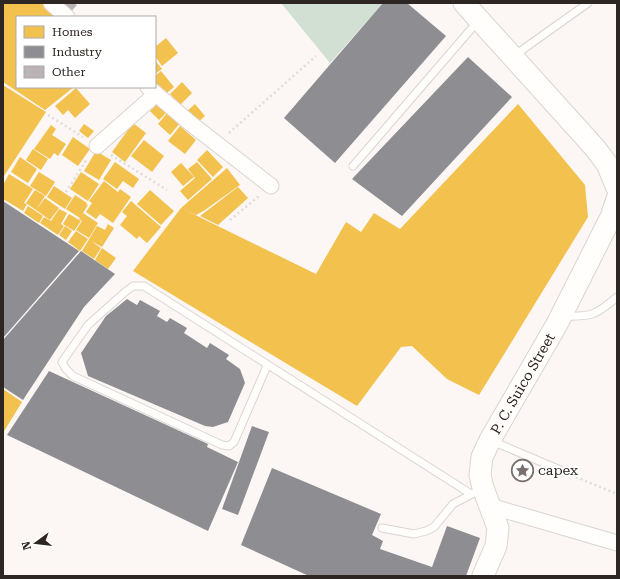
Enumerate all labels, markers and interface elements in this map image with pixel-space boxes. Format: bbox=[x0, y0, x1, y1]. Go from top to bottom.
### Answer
legend bbox=[16, 16, 156, 88]
text: Homes bbox=[52, 25, 93, 39]
text: Industry bbox=[52, 45, 103, 59]
text: Other bbox=[52, 65, 85, 79]
street label: P. C. Suico Street bbox=[487, 330, 558, 437]
place icon: capex bbox=[509, 457, 535, 483]
place label: capex bbox=[538, 462, 578, 478]
north arrow bbox=[16, 523, 56, 563]
text: N bbox=[19, 539, 34, 551]

